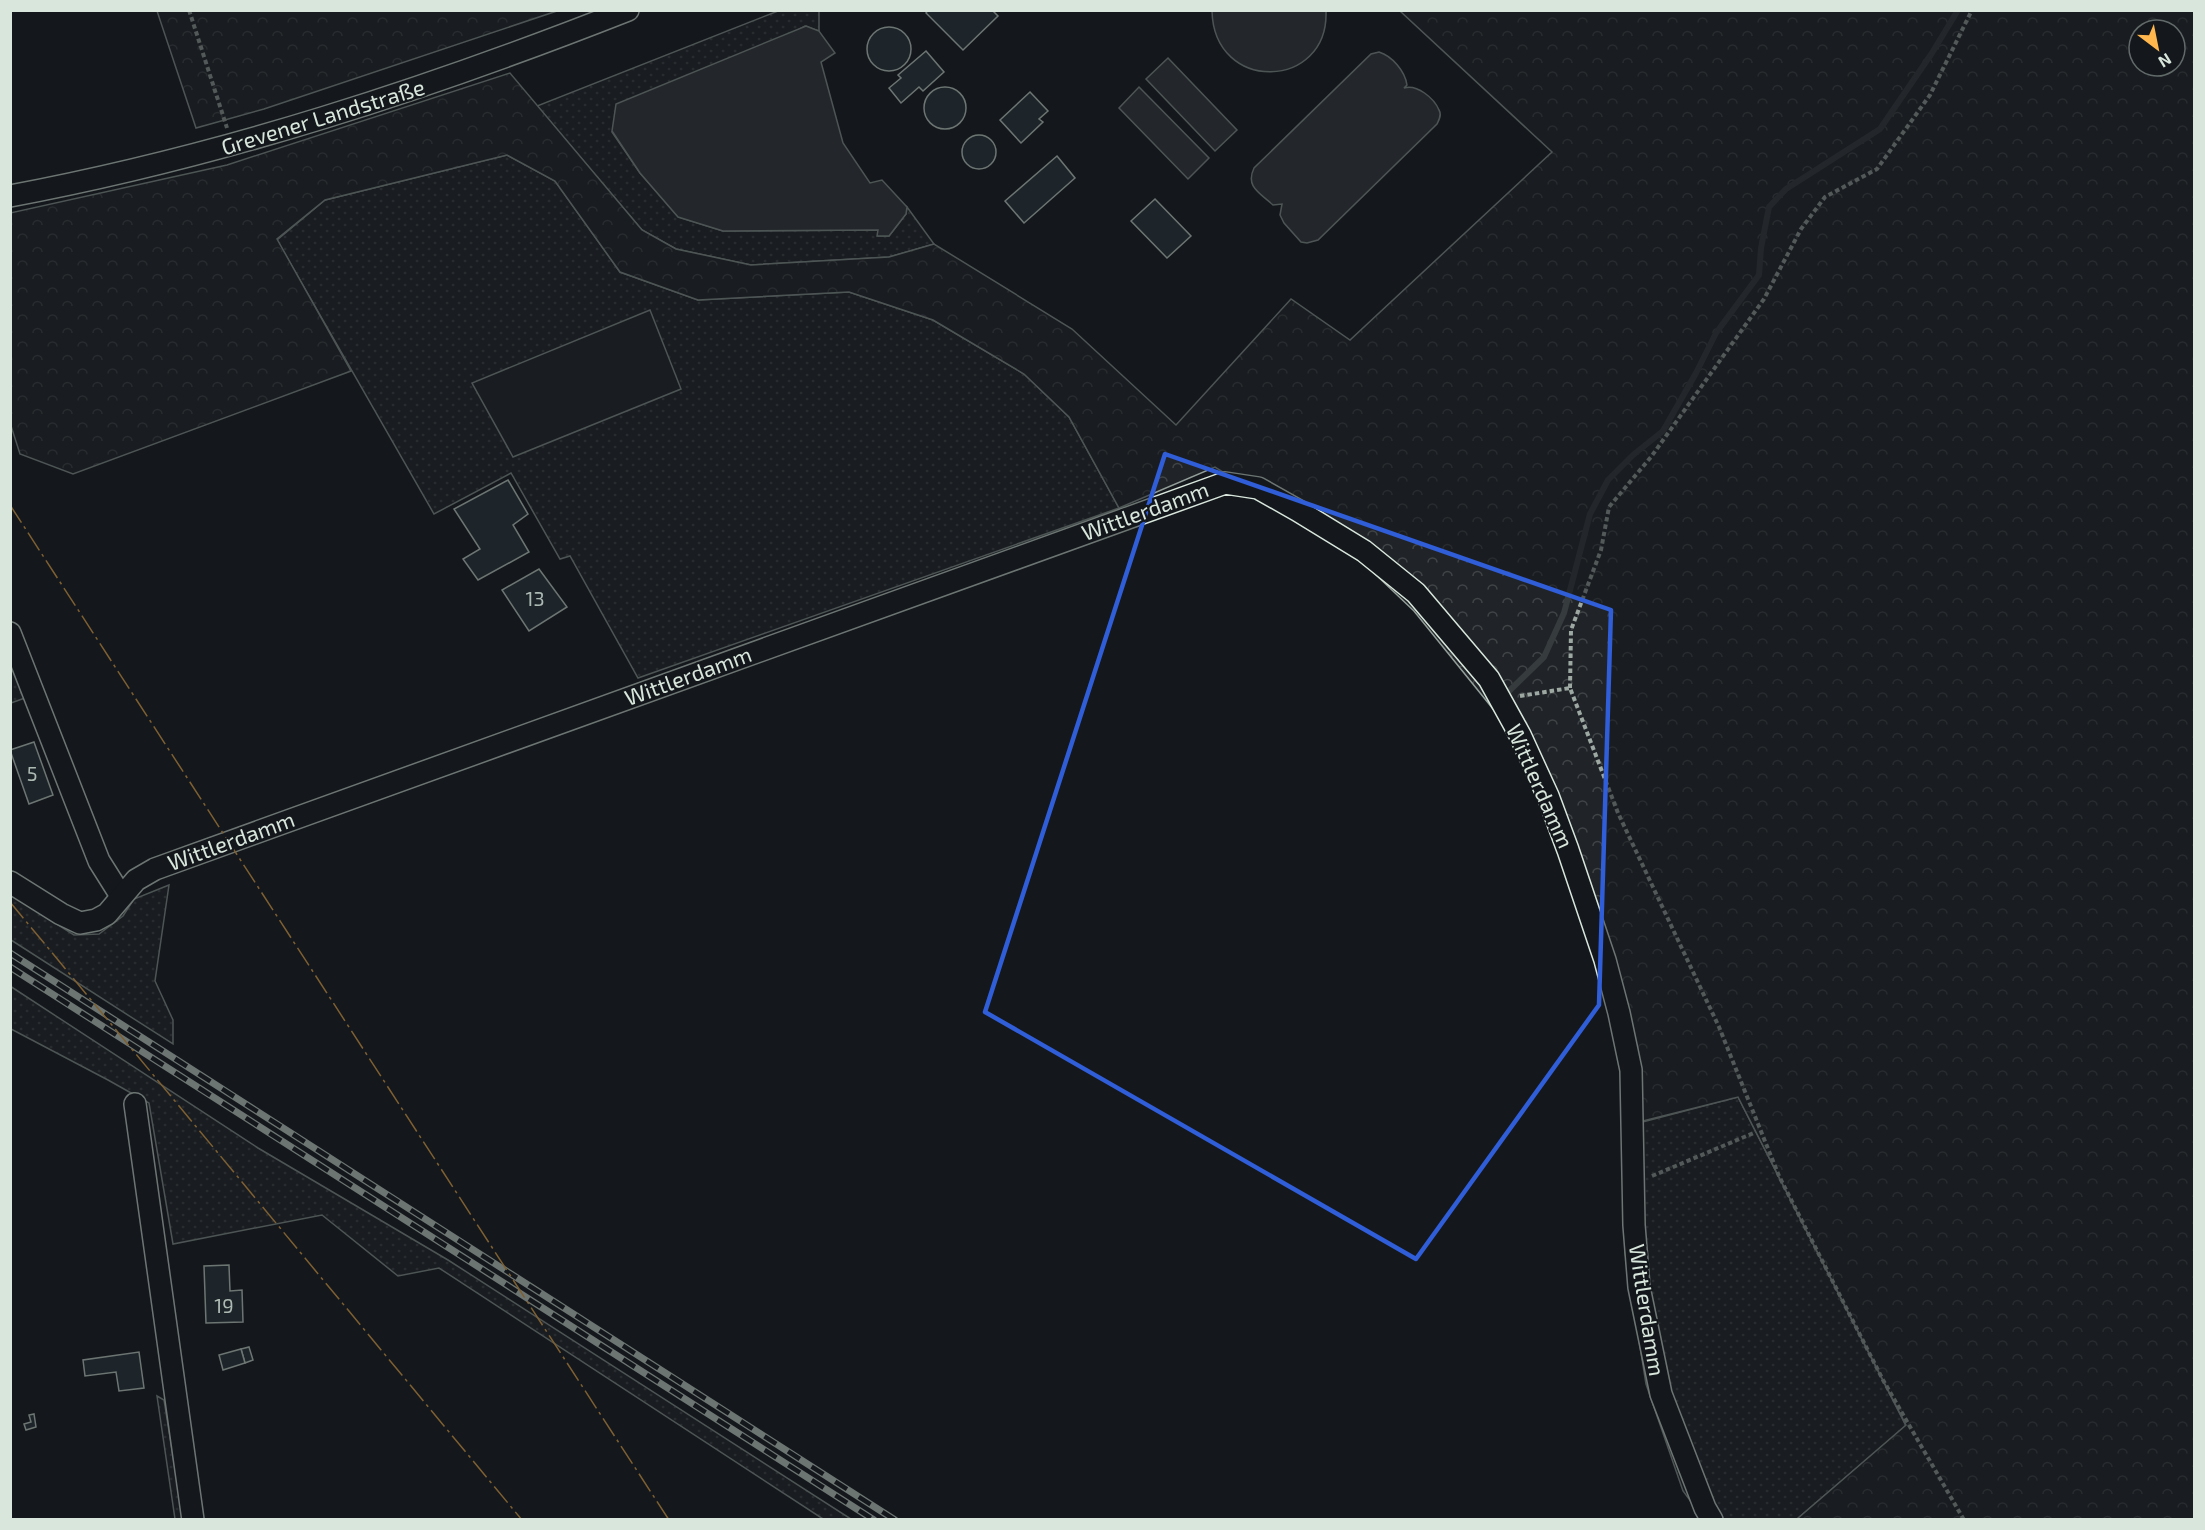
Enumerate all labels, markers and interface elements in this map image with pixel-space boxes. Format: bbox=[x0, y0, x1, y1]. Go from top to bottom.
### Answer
north arrow bbox=[2127, 18, 2187, 78]
text: N bbox=[2155, 50, 2175, 72]
street label: Grevener Landstraße bbox=[218, 73, 427, 159]
street label: Wittlerdamm bbox=[1078, 475, 1212, 545]
house number: 13 bbox=[525, 586, 545, 610]
street label: Wittlerdamm bbox=[621, 640, 755, 710]
street label: Wittlerdamm bbox=[1502, 719, 1580, 852]
house number: 5 bbox=[27, 761, 37, 785]
street label: Wittlerdamm bbox=[164, 805, 298, 875]
street label: Wittlerdamm bbox=[1625, 1242, 1671, 1378]
house number: 19 bbox=[214, 1293, 234, 1317]

